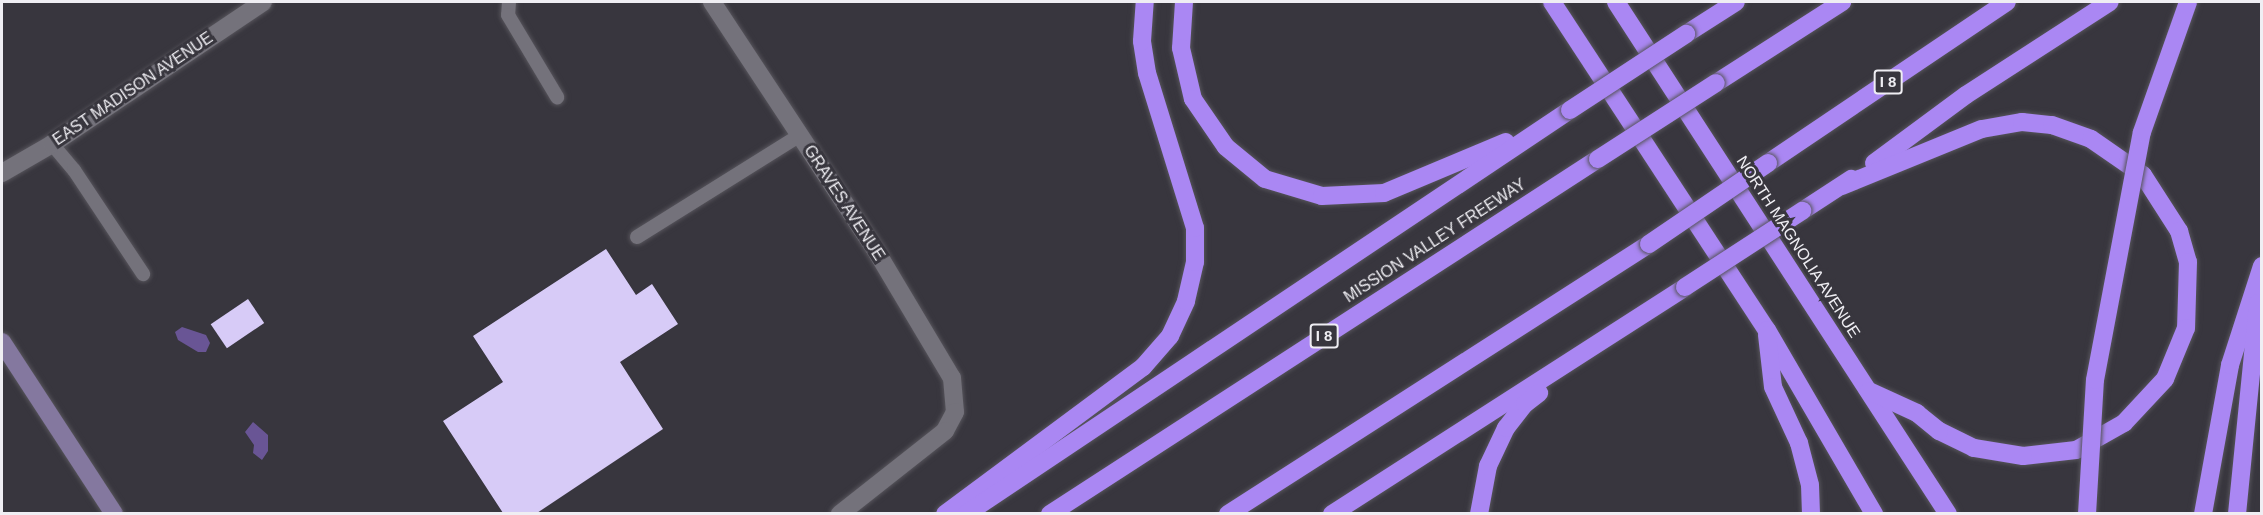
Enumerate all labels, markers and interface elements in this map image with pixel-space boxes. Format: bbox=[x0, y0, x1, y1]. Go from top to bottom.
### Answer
street label: EAST MADISON AVENUE bbox=[49, 28, 217, 150]
road number: I 8 bbox=[1873, 70, 1903, 94]
street label: GRAVES AVENUE bbox=[799, 141, 889, 265]
street label: NORTH MAGNOLIA AVENUE bbox=[1732, 152, 1864, 342]
street label: MISSION VALLEY FREEWAY bbox=[1340, 175, 1530, 307]
road number: I 8 bbox=[1309, 324, 1339, 348]

